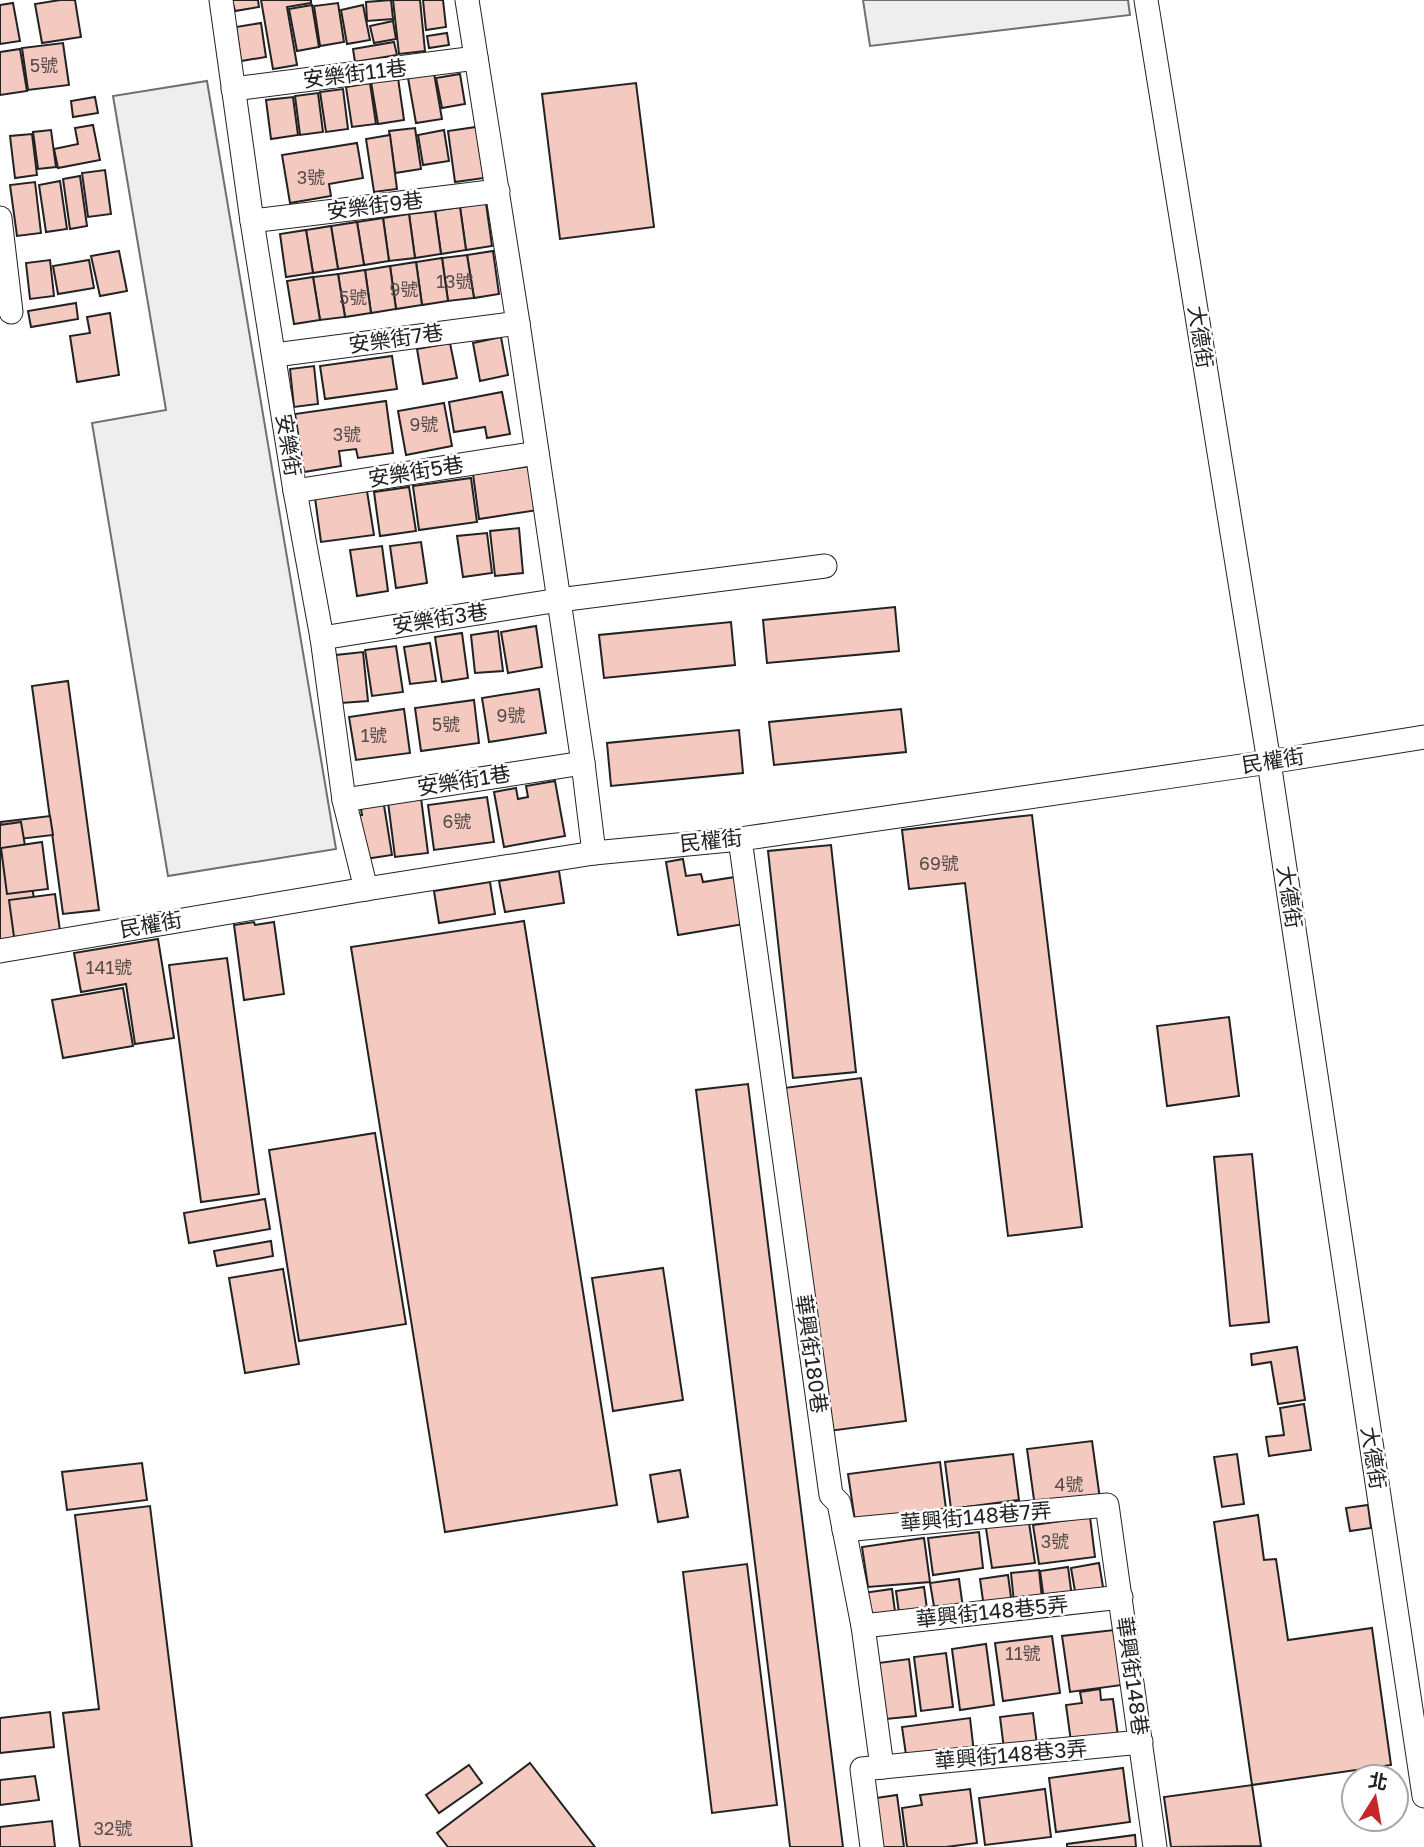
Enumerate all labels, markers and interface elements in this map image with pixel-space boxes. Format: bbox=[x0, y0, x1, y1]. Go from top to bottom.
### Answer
house number: 5號 bbox=[30, 54, 58, 76]
street label: 安樂街11巷 bbox=[301, 54, 408, 92]
house number: 3號 bbox=[297, 166, 325, 188]
street label: 安樂街9巷 bbox=[325, 186, 424, 224]
house number: 13號 bbox=[436, 270, 474, 292]
house number: 9號 bbox=[390, 278, 418, 300]
house number: 5號 bbox=[339, 286, 367, 308]
street label: 大德街 bbox=[1183, 304, 1219, 370]
street label: 安樂街7巷 bbox=[347, 319, 445, 358]
street label: 安樂街 bbox=[271, 412, 307, 478]
house number: 9號 bbox=[410, 413, 438, 435]
house number: 3號 bbox=[333, 423, 361, 445]
street label: 安樂街5巷 bbox=[366, 451, 465, 491]
street label: 安樂街3巷 bbox=[390, 598, 489, 638]
house number: 9號 bbox=[497, 704, 525, 726]
house number: 5號 bbox=[432, 713, 460, 735]
house number: 1號 bbox=[361, 724, 387, 746]
street label: 民權街 bbox=[1240, 742, 1306, 778]
street label: 安樂街1巷 bbox=[415, 760, 512, 800]
house number: 6號 bbox=[443, 810, 471, 832]
street label: 民權街 bbox=[678, 824, 744, 856]
house number: 69號 bbox=[919, 852, 959, 874]
street label: 大德街 bbox=[1272, 864, 1308, 930]
street label: 民權街 bbox=[118, 906, 184, 942]
house number: 141號 bbox=[86, 956, 132, 978]
street label: 華興街180巷 bbox=[791, 1293, 833, 1415]
street label: 大德街 bbox=[1356, 1425, 1392, 1491]
house number: 4號 bbox=[1055, 1473, 1083, 1495]
street label: 華興街148巷7弄 bbox=[899, 1496, 1053, 1536]
house number: 3號 bbox=[1041, 1530, 1069, 1552]
street label: 華興街148巷5弄 bbox=[914, 1590, 1069, 1632]
street label: 華興街148巷 bbox=[1112, 1615, 1154, 1737]
house number: 11號 bbox=[1005, 1642, 1041, 1664]
street label: 華興街148巷3弄 bbox=[934, 1734, 1088, 1774]
north arrow bbox=[1340, 1763, 1410, 1833]
text: 北 bbox=[1367, 1768, 1390, 1794]
house number: 32號 bbox=[94, 1817, 132, 1839]

